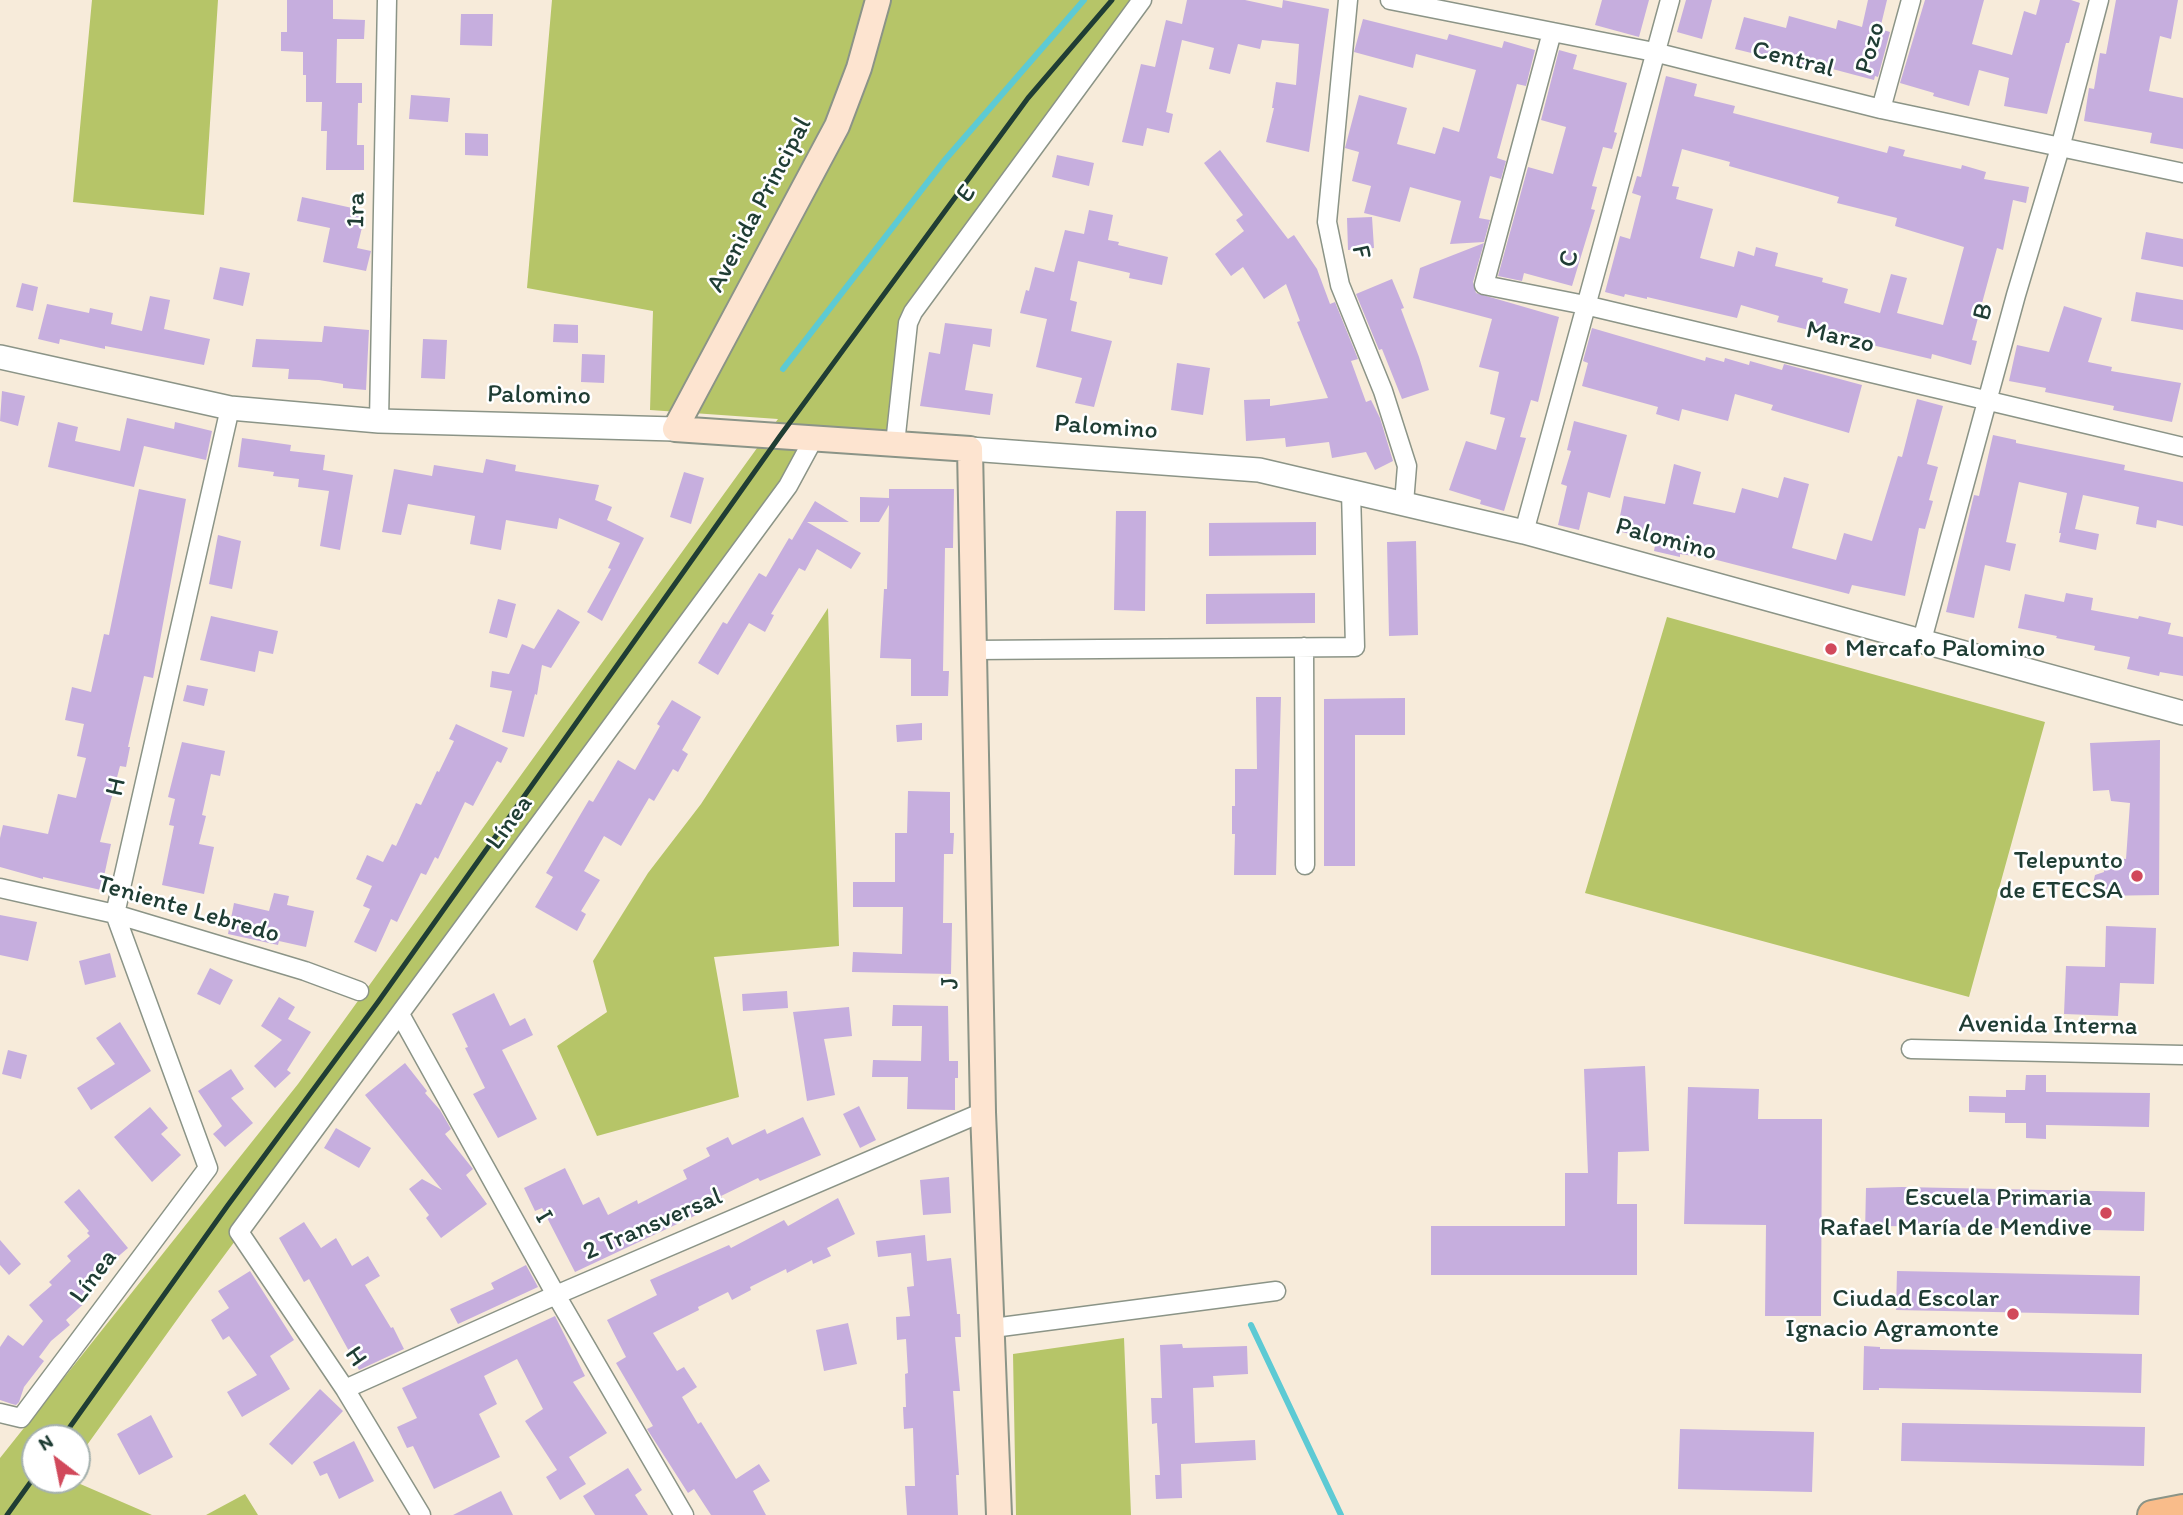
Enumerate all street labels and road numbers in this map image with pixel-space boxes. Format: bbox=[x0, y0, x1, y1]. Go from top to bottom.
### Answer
street label: Pozo bbox=[1849, 19, 1893, 77]
street label: Central bbox=[1748, 35, 1838, 85]
street label: Avenida Principal bbox=[701, 112, 819, 298]
street label: E bbox=[950, 179, 984, 209]
street label: 1ra bbox=[341, 192, 373, 228]
street label: F bbox=[1343, 242, 1377, 262]
street label: C bbox=[1553, 247, 1587, 271]
street label: B bbox=[1967, 300, 2001, 324]
street label: Marzo bbox=[1803, 315, 1877, 361]
street label: Palomino bbox=[487, 379, 591, 413]
street label: Palomino bbox=[1053, 409, 1159, 447]
street label: Palomino bbox=[1612, 512, 1720, 568]
street label: H bbox=[100, 775, 134, 799]
street label: Línea bbox=[480, 790, 540, 856]
street label: Teniente Lebredo bbox=[93, 869, 283, 951]
street label: J bbox=[935, 976, 967, 990]
street label: Avenida Interna bbox=[1958, 1009, 2138, 1043]
street label: 2 Transversal bbox=[579, 1182, 727, 1268]
street label: I bbox=[527, 1205, 559, 1229]
street label: Línea bbox=[64, 1244, 124, 1310]
street label: H bbox=[337, 1341, 373, 1373]

